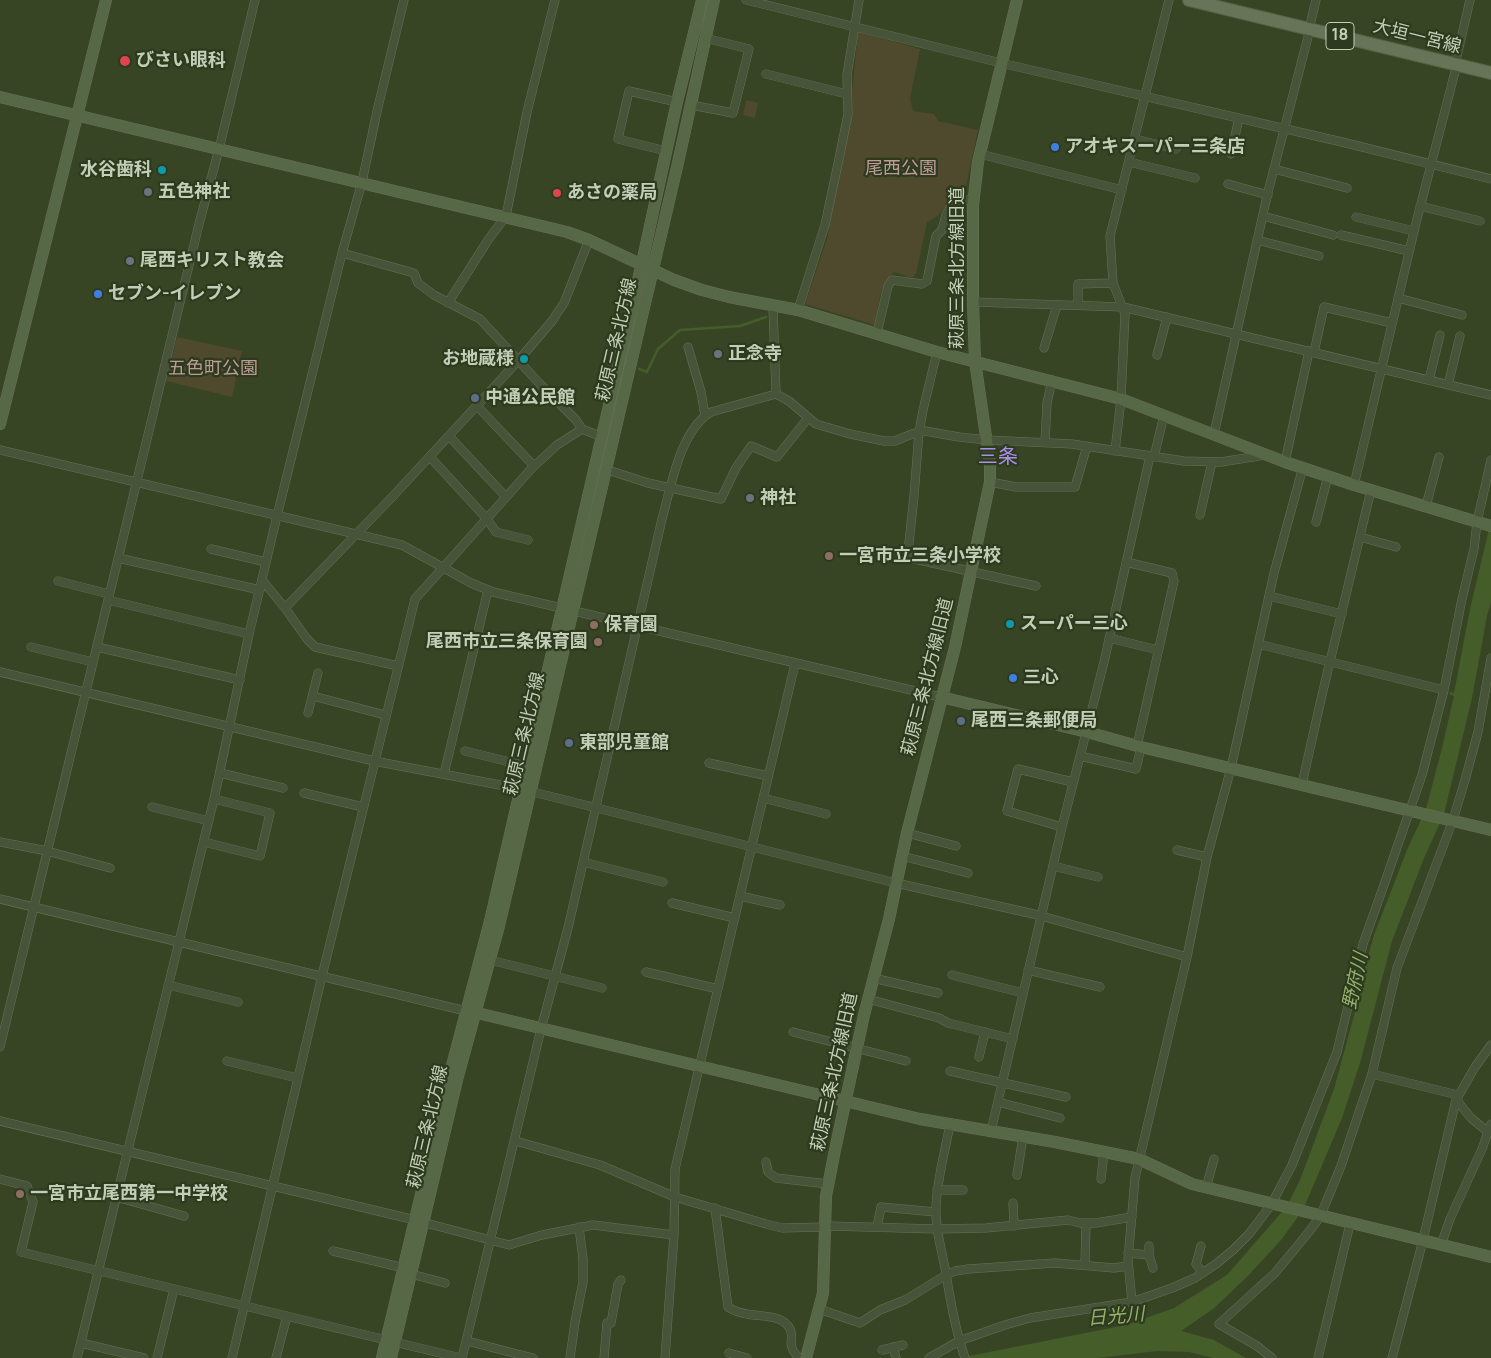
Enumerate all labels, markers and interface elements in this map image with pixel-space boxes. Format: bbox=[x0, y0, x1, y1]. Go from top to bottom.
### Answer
street label: 大垣一宮線 bbox=[1371, 16, 1463, 58]
road number: 18 bbox=[1326, 22, 1354, 50]
place label: びさい眼科 bbox=[136, 50, 226, 72]
marker: びさい眼科 bbox=[118, 54, 132, 68]
place label: アオキスーパー三条店 bbox=[1065, 136, 1245, 158]
marker: アオキスーパー三条店 bbox=[1049, 141, 1061, 153]
park label: 尾西公園 bbox=[865, 158, 937, 180]
place label: 水谷歯科 bbox=[80, 159, 152, 181]
marker: 水谷歯科 bbox=[156, 164, 168, 176]
place label: 五色神社 bbox=[158, 181, 230, 203]
place label: あさの薬局 bbox=[567, 182, 657, 204]
marker: 五色神社 bbox=[142, 186, 154, 198]
marker: あさの薬局 bbox=[551, 187, 563, 199]
street label: 萩原三条北方線旧道 bbox=[947, 187, 969, 349]
place label: 尾西キリスト教会 bbox=[140, 250, 284, 272]
marker: 尾西キリスト教会 bbox=[124, 255, 136, 267]
street label: 萩原三条北方線 bbox=[592, 276, 642, 404]
place label: セブン-イレブン bbox=[108, 283, 242, 305]
marker: セブン-イレブン bbox=[92, 288, 104, 300]
place label: 正念寺 bbox=[728, 343, 782, 365]
place label: お地蔵様 bbox=[442, 348, 514, 370]
marker: 正念寺 bbox=[712, 348, 724, 360]
marker: お地蔵様 bbox=[518, 353, 530, 365]
park label: 五色町公園 bbox=[168, 358, 258, 380]
place label: 中通公民館 bbox=[485, 387, 575, 409]
marker: 中通公民館 bbox=[469, 392, 481, 404]
district label: 三条 bbox=[978, 445, 1018, 469]
place label: 神社 bbox=[760, 487, 796, 509]
marker: 神社 bbox=[744, 492, 756, 504]
place label: 一宮市立三条小学校 bbox=[839, 545, 1001, 567]
marker: 一宮市立三条小学校 bbox=[823, 550, 835, 562]
street label: 萩原三条北方線旧道 bbox=[898, 596, 958, 758]
place label: スーパー三心 bbox=[1020, 613, 1128, 635]
place label: 保育園 bbox=[604, 614, 658, 636]
marker: スーパー三心 bbox=[1004, 618, 1016, 630]
marker: 保育園 bbox=[588, 619, 600, 631]
place label: 尾西市立三条保育園 bbox=[426, 631, 588, 653]
marker: 尾西市立三条保育園 bbox=[592, 636, 604, 648]
place label: 三心 bbox=[1023, 667, 1059, 689]
street label: 萩原三条北方線 bbox=[500, 670, 550, 798]
marker: 三心 bbox=[1007, 672, 1019, 684]
place label: 尾西三条郵便局 bbox=[971, 710, 1097, 732]
marker: 尾西三条郵便局 bbox=[955, 715, 967, 727]
place label: 東部児童館 bbox=[579, 732, 669, 754]
marker: 東部児童館 bbox=[563, 737, 575, 749]
water label: 野府川 bbox=[1339, 951, 1373, 1011]
street label: 萩原三条北方線旧道 bbox=[808, 991, 862, 1153]
street label: 萩原三条北方線 bbox=[403, 1063, 453, 1191]
place label: 一宮市立尾西第一中学校 bbox=[30, 1183, 228, 1205]
marker: 一宮市立尾西第一中学校 bbox=[14, 1188, 26, 1200]
water label: 日光川 bbox=[1087, 1303, 1145, 1331]

